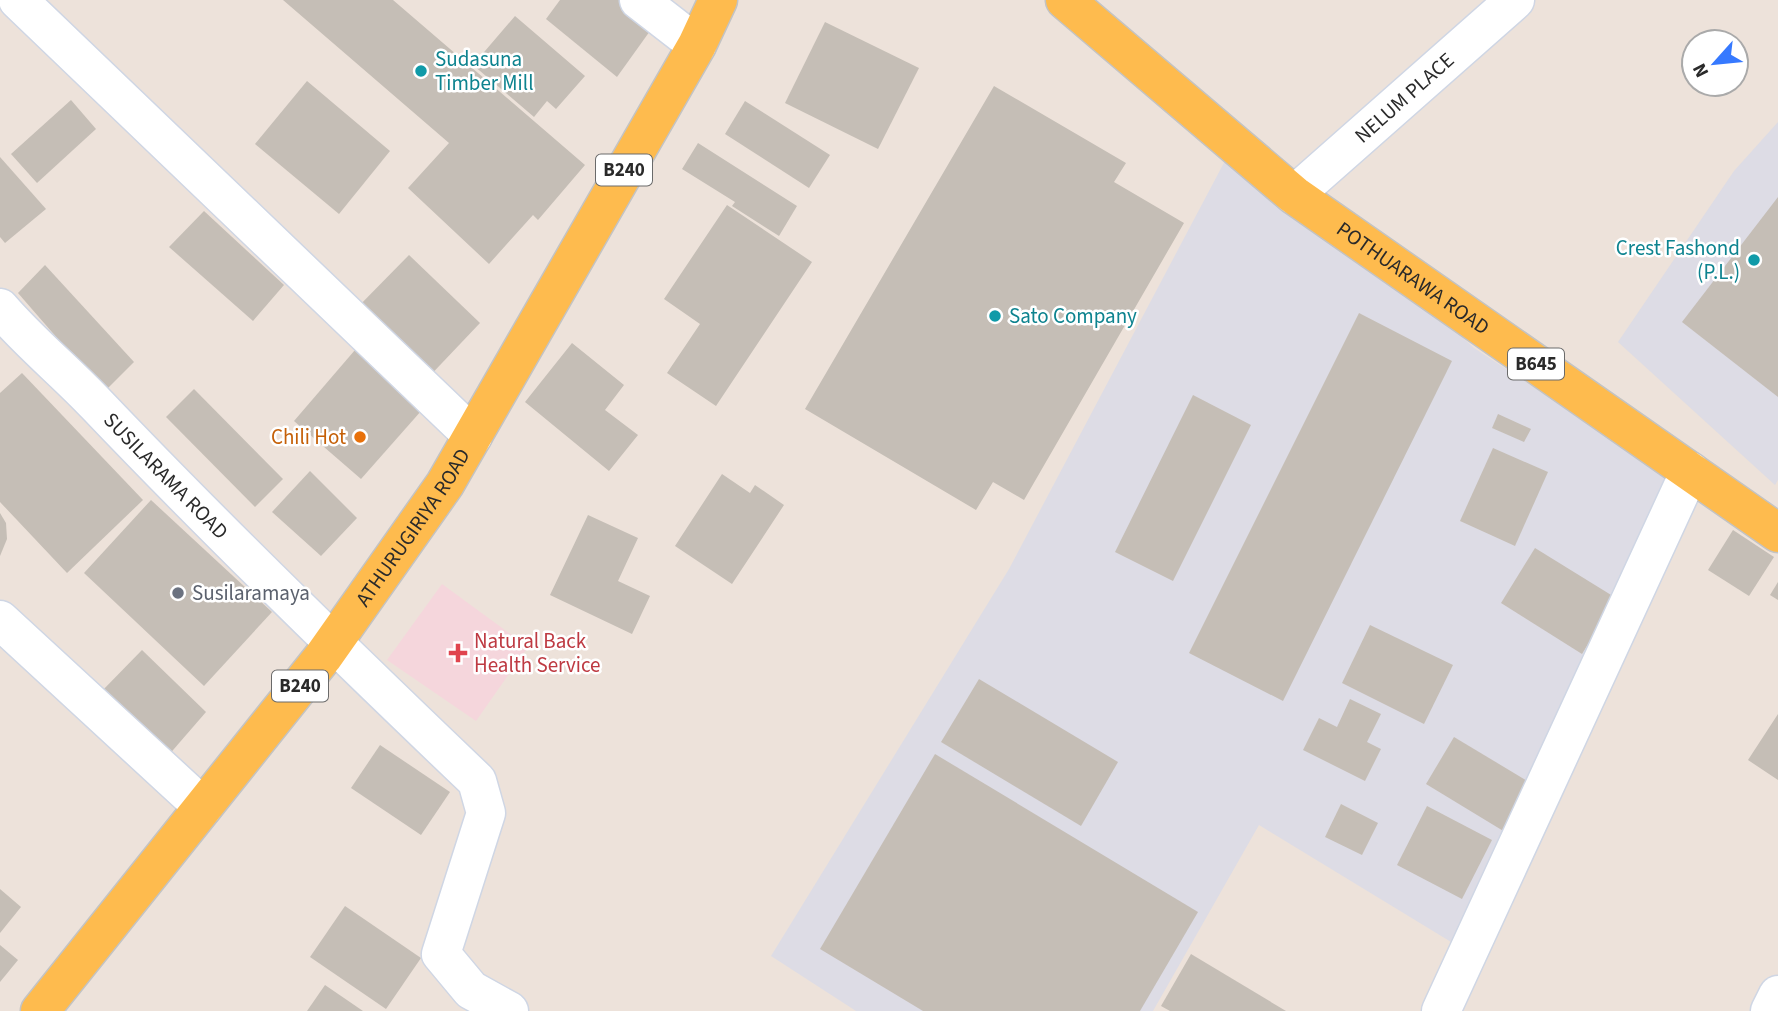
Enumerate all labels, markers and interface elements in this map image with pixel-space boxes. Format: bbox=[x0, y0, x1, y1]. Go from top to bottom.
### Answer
north arrow bbox=[1680, 28, 1750, 98]
place label: Sudasuna Timber Mill bbox=[435, 44, 534, 98]
street label: NELUM PLACE bbox=[1348, 46, 1461, 150]
text: N bbox=[1686, 58, 1716, 82]
marker: Sudasuna Timber Mill bbox=[413, 63, 429, 79]
road number: B240 bbox=[596, 154, 652, 186]
street label: POTHUARAWA ROAD bbox=[1331, 214, 1496, 342]
place label: Crest Fashond (P.L.) bbox=[1616, 233, 1740, 287]
marker: Crest Fashond (P.L.) bbox=[1746, 252, 1762, 268]
place label: Sato Company bbox=[1009, 301, 1137, 331]
marker: Sato Company bbox=[987, 308, 1003, 324]
road number: B645 bbox=[1508, 348, 1564, 380]
street label: SUSILARAMA ROAD bbox=[97, 406, 235, 546]
place label: Chili Hot bbox=[271, 422, 346, 452]
marker: Chili Hot bbox=[352, 429, 368, 445]
street label: ATHURUGIRIYA ROAD bbox=[348, 443, 477, 613]
place label: Susilaramaya bbox=[192, 578, 310, 608]
marker: Susilaramaya bbox=[170, 585, 186, 601]
place label: Natural Back Health Service bbox=[474, 626, 600, 680]
marker: Natural Back Health Service bbox=[448, 643, 468, 663]
road number: B240 bbox=[272, 670, 328, 702]

